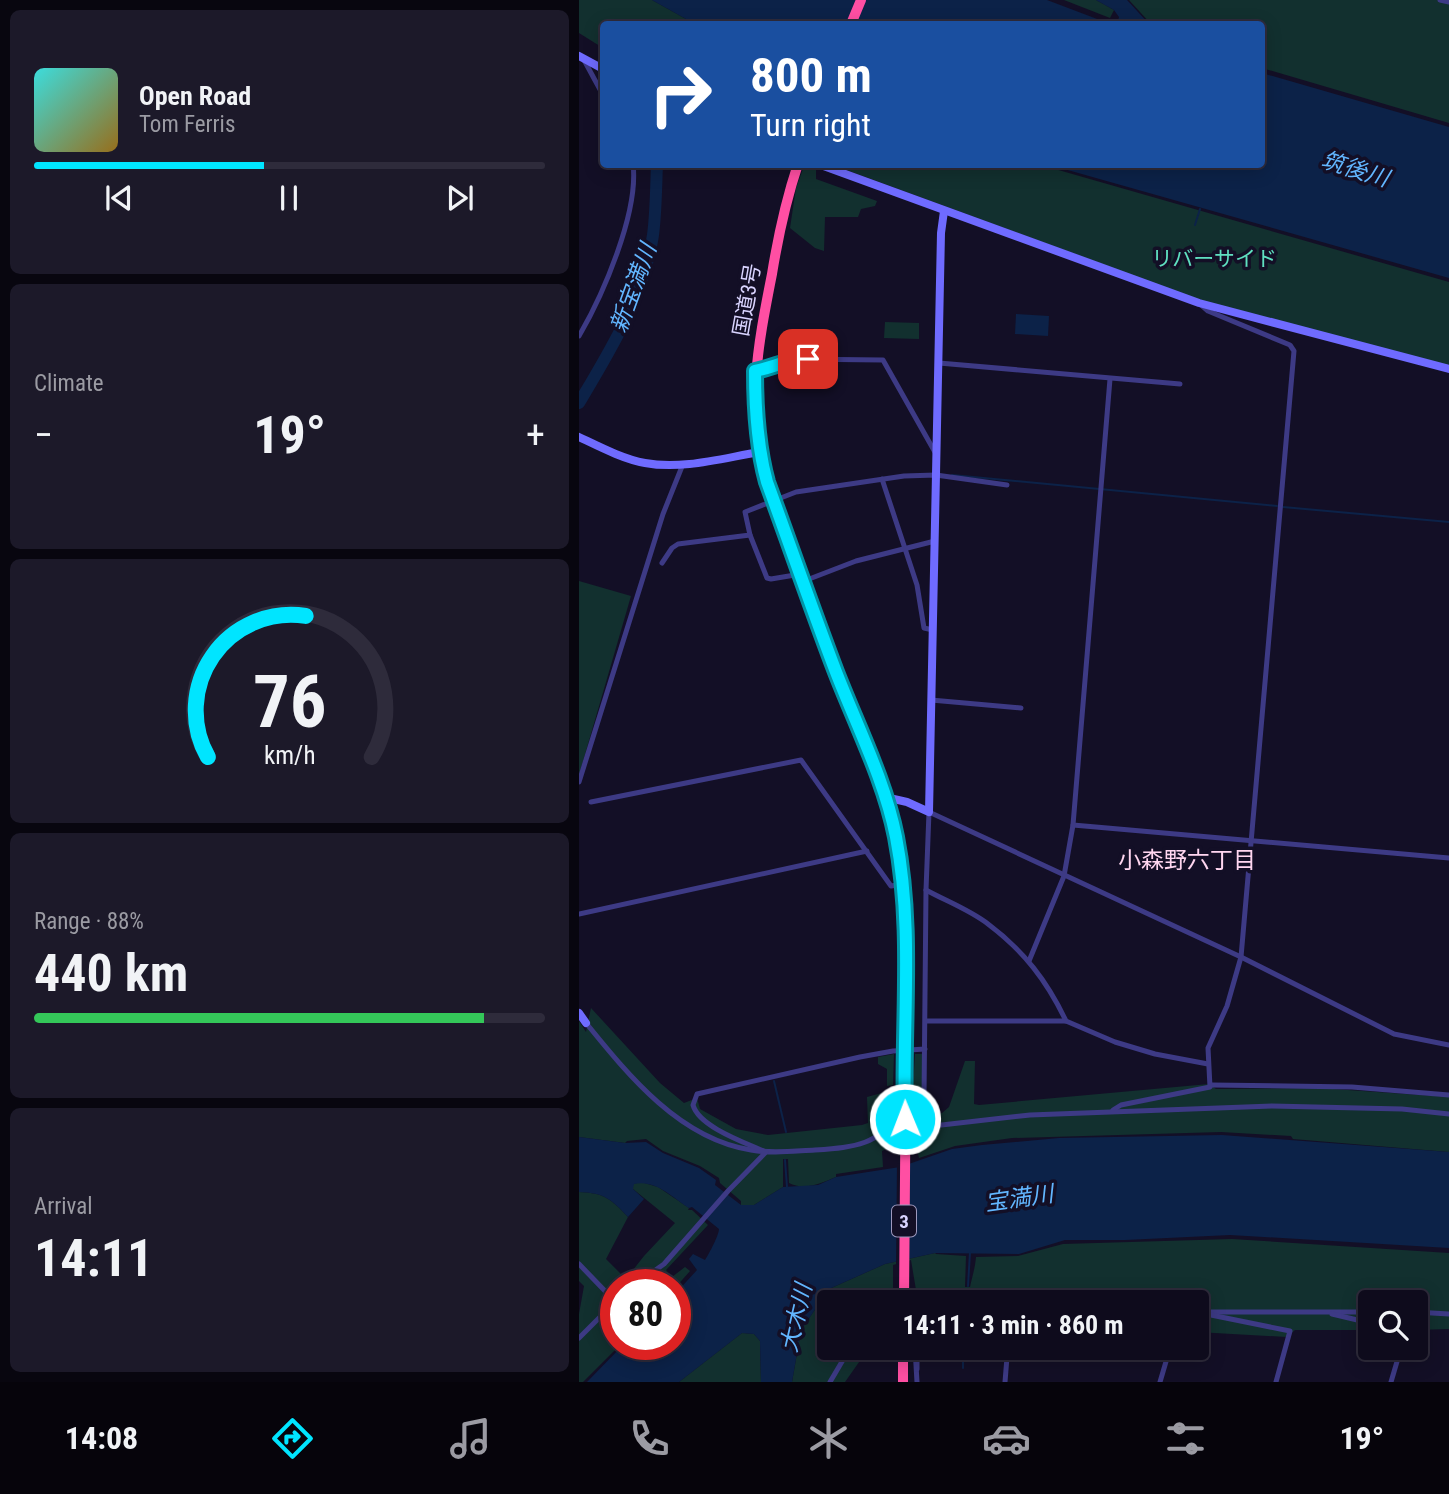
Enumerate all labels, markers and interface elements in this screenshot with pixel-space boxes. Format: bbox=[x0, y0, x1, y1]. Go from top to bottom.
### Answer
text: 800 m bbox=[750, 47, 872, 104]
icon: right bbox=[635, 49, 726, 140]
text: Open Road bbox=[139, 81, 251, 111]
text: Turn right bbox=[750, 106, 871, 144]
text: Tom Ferris bbox=[139, 111, 235, 138]
water label: 筑後川 bbox=[1318, 146, 1395, 193]
icon: previous bbox=[100, 179, 138, 217]
icon: pause bbox=[270, 179, 308, 217]
icon: next bbox=[441, 179, 479, 217]
water label: 新宝満川 bbox=[605, 238, 663, 336]
park label: リバーサイド bbox=[1151, 247, 1277, 271]
street label: 国道3号 bbox=[729, 262, 765, 338]
pin bbox=[778, 329, 838, 389]
icon: arrive bbox=[789, 340, 827, 378]
text: Climate bbox=[34, 370, 104, 397]
text: 19° bbox=[253, 405, 326, 466]
text: − bbox=[34, 413, 53, 457]
text: + bbox=[526, 413, 545, 457]
text: 76 bbox=[253, 659, 326, 745]
text: km/h bbox=[264, 741, 315, 770]
district label: 小森野六丁目 bbox=[1118, 847, 1256, 874]
text: Range · 88% bbox=[34, 908, 144, 935]
text: 440 km bbox=[34, 943, 188, 1004]
position arrow bbox=[868, 1082, 942, 1156]
water label: 宝満川 bbox=[983, 1180, 1058, 1217]
text: Arrival bbox=[34, 1193, 93, 1220]
road number: 3 bbox=[892, 1205, 916, 1236]
text: 14:11 bbox=[34, 1228, 153, 1289]
speed limit sign: 80 bbox=[600, 1269, 691, 1360]
water label: 大木川 bbox=[776, 1279, 818, 1355]
map controls bbox=[1358, 1290, 1428, 1360]
button: search bbox=[1358, 1290, 1428, 1360]
text: 14:11 · 3 min · 860 m bbox=[903, 1310, 1123, 1340]
icon: directions bbox=[268, 1414, 317, 1463]
icon: music bbox=[446, 1414, 495, 1463]
icon: phone bbox=[625, 1414, 674, 1463]
icon: climate bbox=[804, 1414, 853, 1463]
icon: car bbox=[982, 1414, 1031, 1463]
icon: filters bbox=[1161, 1414, 1210, 1463]
text: 14:08 bbox=[65, 1419, 138, 1457]
text: 19° bbox=[1339, 1419, 1384, 1457]

